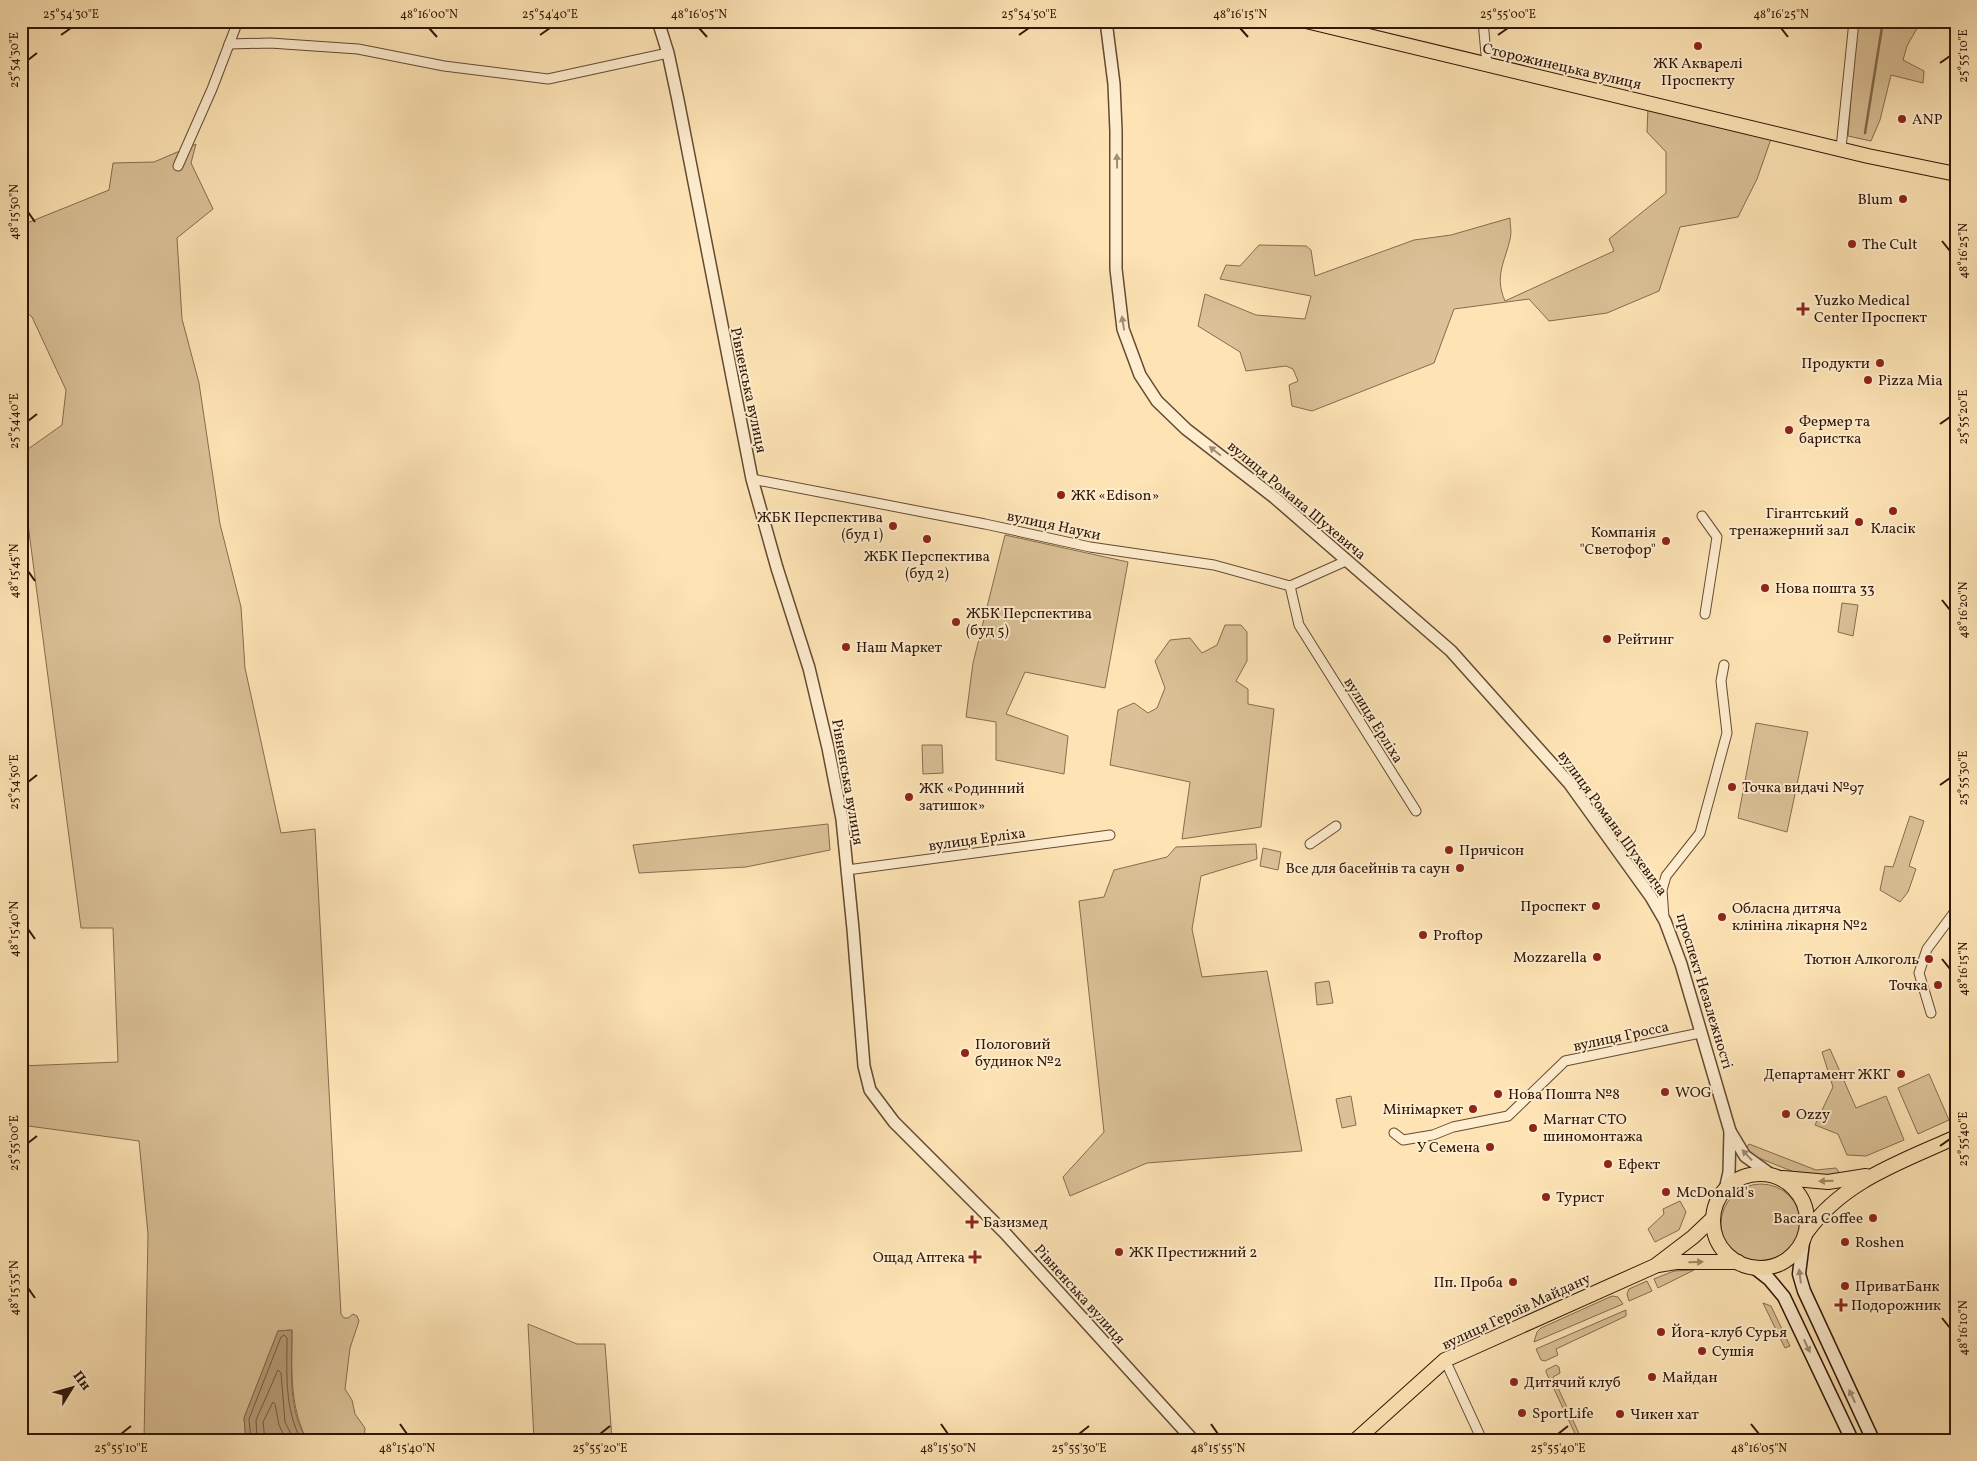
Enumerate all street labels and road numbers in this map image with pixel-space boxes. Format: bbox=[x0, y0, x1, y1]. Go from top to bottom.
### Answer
street label: Сторожинецька вулиця bbox=[1480, 39, 1643, 96]
street label: Рівненська вулиця bbox=[724, 326, 771, 455]
street label: вулиця Романа Шухевича bbox=[1222, 437, 1370, 566]
street label: вулиця Науки bbox=[1005, 506, 1103, 547]
street label: вулиця Ерліха bbox=[1338, 674, 1408, 768]
street label: Рівненська вулиця bbox=[825, 718, 868, 847]
street label: вулиця Романа Шухевича bbox=[1552, 747, 1672, 901]
street label: вулиця Ерліха bbox=[927, 823, 1027, 858]
street label: проспект Незалежності bbox=[1670, 911, 1737, 1072]
street label: вулиця Гросса bbox=[1571, 1017, 1671, 1058]
street label: Рівненська вулиця bbox=[1028, 1240, 1130, 1350]
street label: вулиця Героїв Майдану bbox=[1439, 1269, 1594, 1356]

